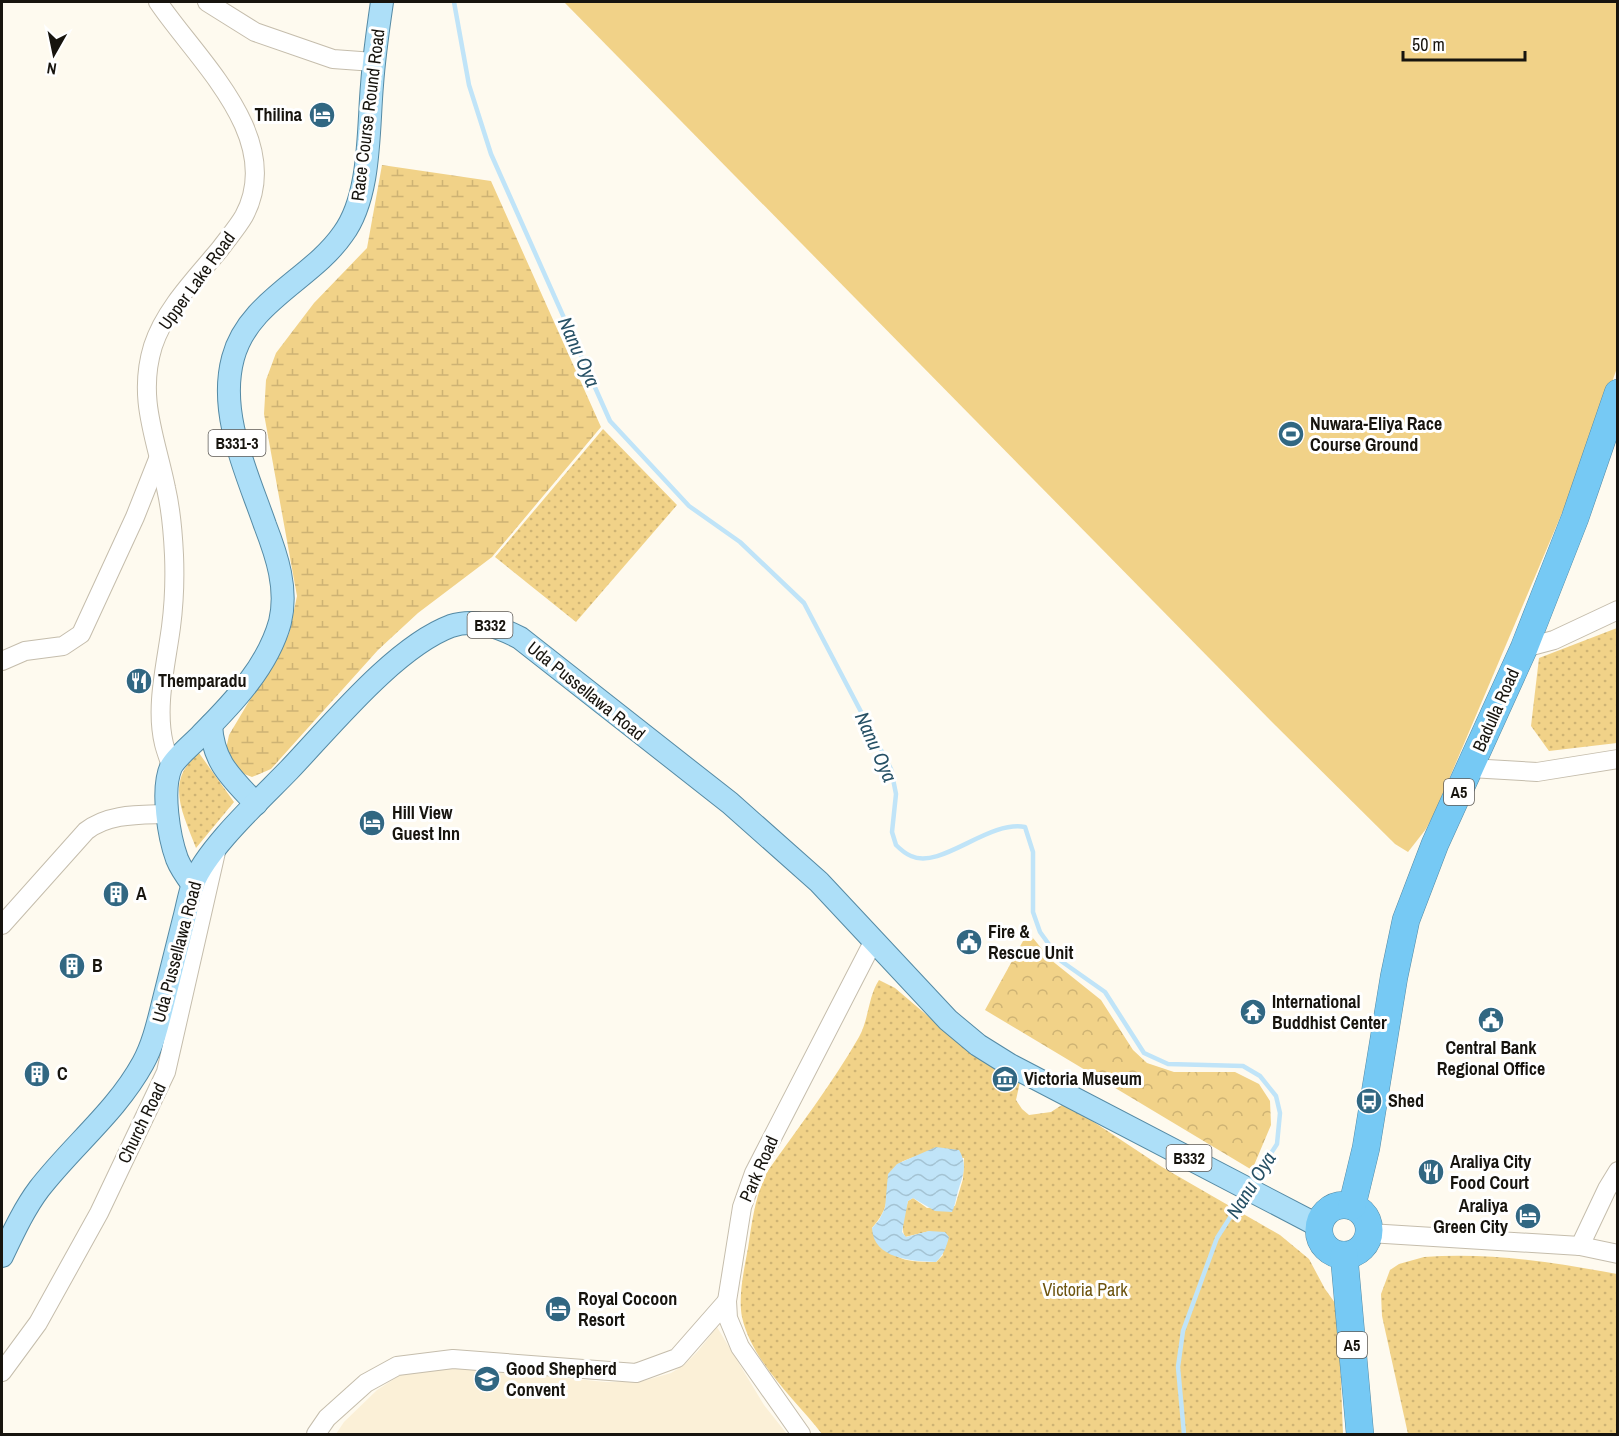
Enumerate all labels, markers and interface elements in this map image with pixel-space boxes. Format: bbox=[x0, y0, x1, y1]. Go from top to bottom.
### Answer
north arrow bbox=[24, 24, 84, 84]
scale bar bbox=[1403, 24, 1524, 62]
street label: Race Course Round Road bbox=[345, 28, 390, 202]
text: 50 m bbox=[1412, 32, 1445, 57]
text: N bbox=[45, 57, 58, 80]
hotel icon: Thilina bbox=[307, 100, 337, 130]
place label: Thilina bbox=[254, 102, 303, 127]
street label: Upper Lake Road bbox=[152, 227, 241, 335]
water label: Nanu Oya bbox=[552, 313, 607, 391]
place label: Nuwara-Eliya Race Course Ground bbox=[1310, 411, 1442, 457]
sports icon: Nuwara-Eliya Race Course Ground bbox=[1276, 419, 1306, 449]
road number: B331-3 bbox=[208, 430, 266, 456]
road number: B332 bbox=[468, 612, 512, 638]
street label: Uda Pussellawa Road bbox=[522, 635, 651, 746]
street label: Badulla Road bbox=[1466, 664, 1525, 755]
restaurant icon: Themparadu bbox=[124, 666, 154, 696]
place label: Themparadu bbox=[158, 668, 247, 693]
water label: Nanu Oya bbox=[849, 708, 904, 786]
road number: A5 bbox=[1444, 779, 1474, 805]
place label: Hill View Guest Inn bbox=[392, 800, 460, 846]
hotel icon: Hill View Guest Inn bbox=[357, 808, 387, 838]
building icon: A bbox=[101, 879, 131, 909]
street label: Uda Pussellawa Road bbox=[146, 879, 207, 1025]
place label: A bbox=[136, 881, 147, 906]
place label: Fire & Rescue Unit bbox=[988, 919, 1073, 965]
public building icon: Fire & Rescue Unit bbox=[954, 927, 984, 957]
building icon: B bbox=[57, 951, 87, 981]
place label: B bbox=[92, 953, 103, 978]
place label: International Buddhist Center bbox=[1272, 989, 1387, 1035]
temple icon: International Buddhist Center bbox=[1238, 997, 1268, 1027]
public building icon: Central Bank Regional Office bbox=[1476, 1005, 1506, 1035]
place label: Central Bank Regional Office bbox=[1437, 1035, 1545, 1081]
building icon: C bbox=[22, 1059, 52, 1089]
place label: C bbox=[57, 1061, 68, 1086]
museum icon: Victoria Museum bbox=[990, 1064, 1020, 1094]
place label: Victoria Museum bbox=[1024, 1066, 1142, 1091]
street label: Church Road bbox=[111, 1078, 172, 1167]
bus stop icon: Shed bbox=[1354, 1086, 1384, 1116]
place label: Shed bbox=[1388, 1088, 1424, 1113]
street label: Park Road bbox=[733, 1132, 784, 1206]
road number: B332 bbox=[1166, 1145, 1212, 1171]
water label: Nanu Oya bbox=[1220, 1146, 1282, 1223]
place label: Araliya City Food Court bbox=[1450, 1149, 1532, 1195]
restaurant icon: Araliya City Food Court bbox=[1416, 1157, 1446, 1187]
place label: Araliya Green City bbox=[1433, 1193, 1509, 1239]
hotel icon: Araliya Green City bbox=[1513, 1201, 1543, 1231]
park label: Victoria Park bbox=[1042, 1277, 1128, 1302]
place label: Royal Cocoon Resort bbox=[578, 1286, 677, 1332]
hotel icon: Royal Cocoon Resort bbox=[543, 1294, 573, 1324]
road number: A5 bbox=[1337, 1332, 1367, 1358]
place label: Good Shepherd Convent bbox=[506, 1356, 617, 1402]
school or university icon: Good Shepherd Convent bbox=[472, 1364, 502, 1394]

